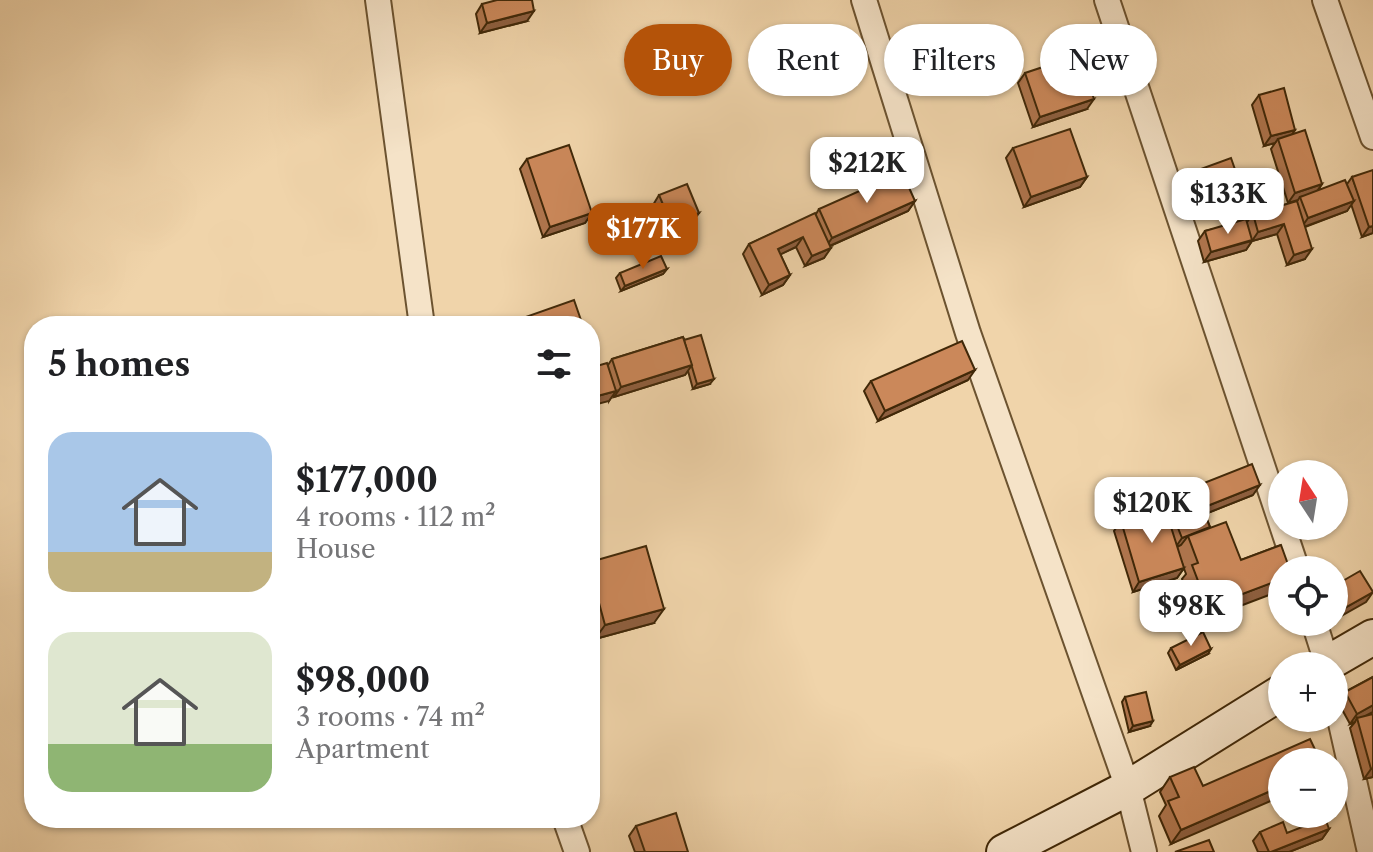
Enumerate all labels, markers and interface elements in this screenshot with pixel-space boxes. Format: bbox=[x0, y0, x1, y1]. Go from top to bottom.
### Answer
chip: Buy bbox=[624, 24, 732, 96]
chip: Rent bbox=[748, 24, 868, 96]
chip: Filters bbox=[884, 24, 1024, 96]
chip: New bbox=[1040, 24, 1157, 96]
pin: $212K bbox=[811, 137, 923, 205]
text: $212K bbox=[828, 147, 906, 179]
pin: $133K bbox=[1172, 168, 1284, 236]
text: $133K bbox=[1190, 178, 1266, 210]
pin: $177K bbox=[587, 203, 699, 271]
text: $177K bbox=[606, 213, 680, 245]
icon: filters bbox=[532, 342, 576, 386]
text: 5 homes bbox=[48, 343, 190, 385]
text: $177,000 bbox=[296, 459, 438, 501]
north arrow bbox=[1268, 460, 1348, 540]
map controls bbox=[1268, 460, 1348, 828]
icon: home bbox=[112, 464, 208, 560]
pin: $120K bbox=[1096, 477, 1208, 545]
text: $120K bbox=[1113, 487, 1191, 519]
text: 4 rooms · 112 m² bbox=[296, 501, 496, 533]
text: House bbox=[296, 533, 376, 565]
button: locate bbox=[1268, 556, 1348, 636]
pin: $98K bbox=[1144, 580, 1238, 648]
text: $98K bbox=[1158, 590, 1224, 622]
button: + bbox=[1268, 652, 1348, 732]
text: $98,000 bbox=[296, 659, 430, 701]
icon: home bbox=[112, 664, 208, 760]
text: 3 rooms · 74 m² bbox=[296, 701, 485, 733]
text: Apartment bbox=[296, 733, 429, 765]
button: − bbox=[1268, 748, 1348, 828]

